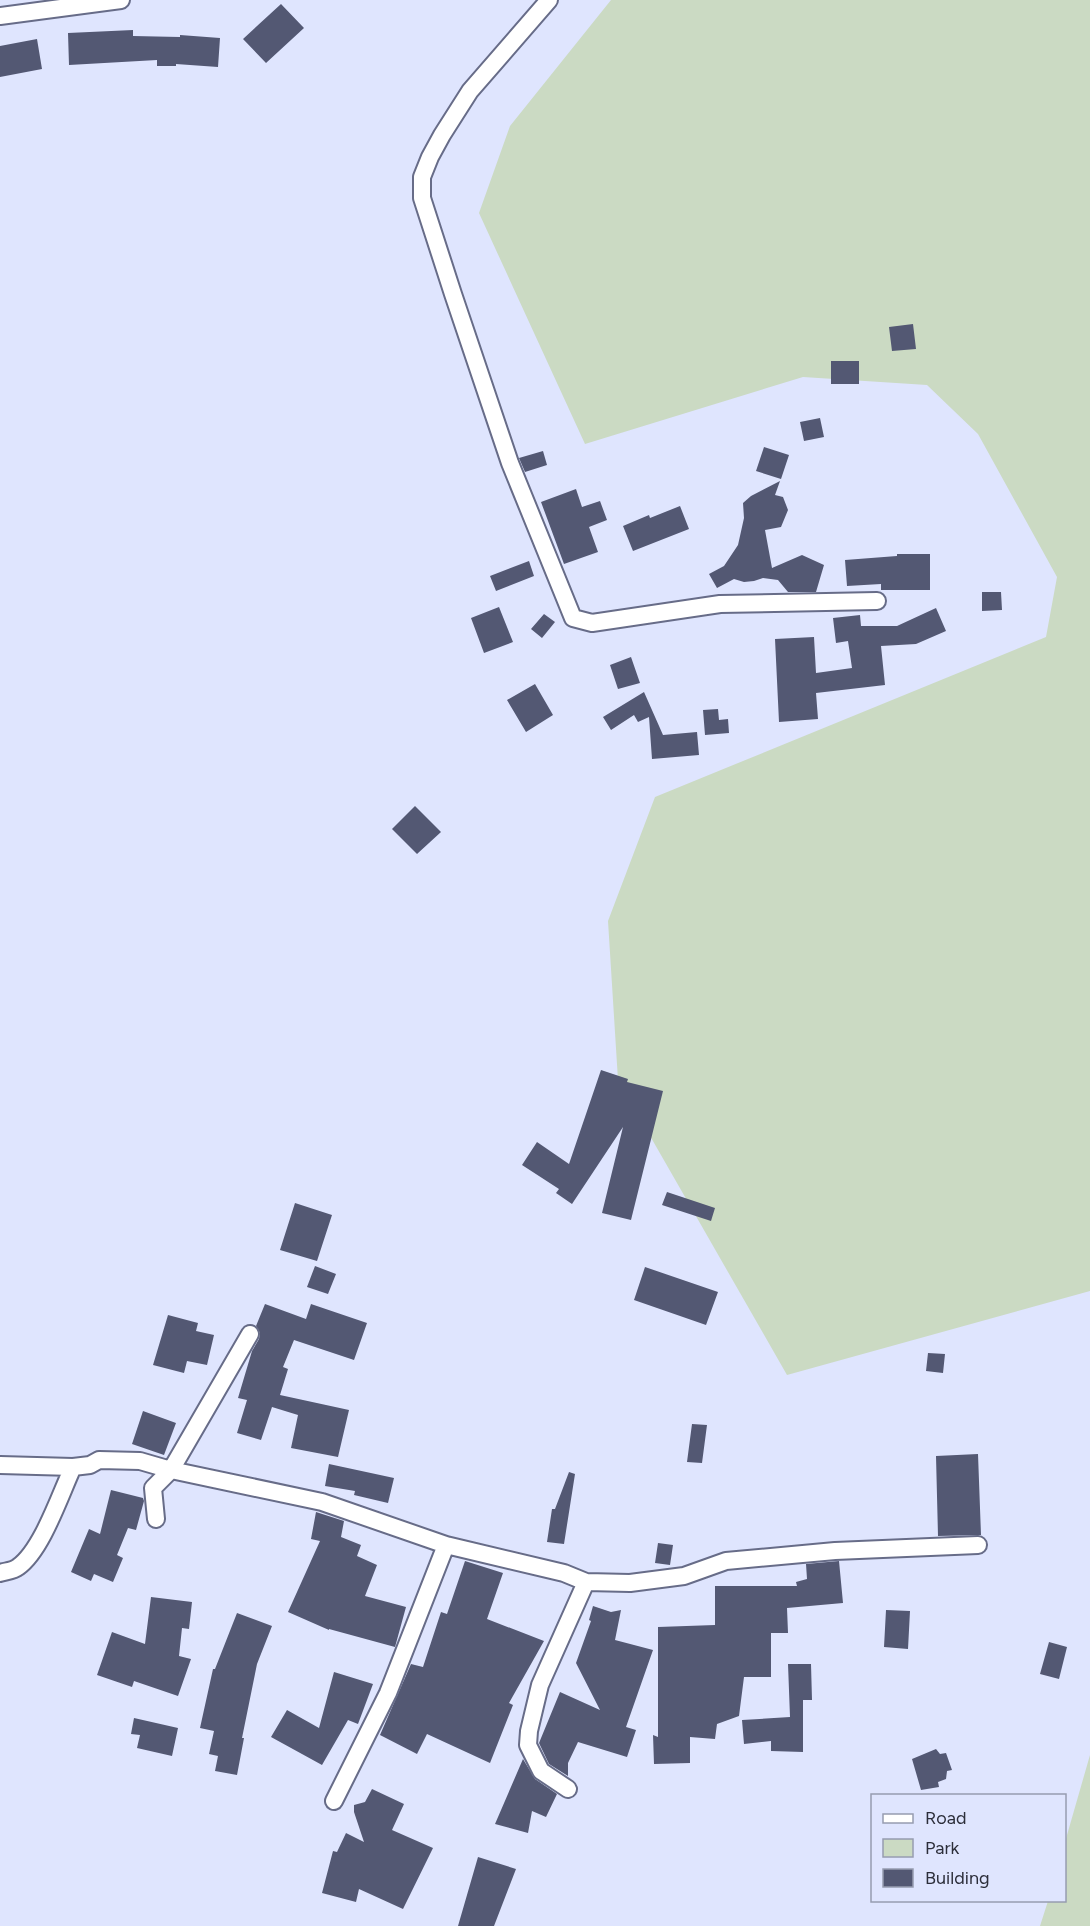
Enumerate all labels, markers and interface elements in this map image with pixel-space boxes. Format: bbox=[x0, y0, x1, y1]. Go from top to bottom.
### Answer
legend bbox=[871, 1794, 1066, 1902]
text: Road bbox=[925, 1807, 966, 1829]
text: Park bbox=[925, 1837, 960, 1859]
text: Building bbox=[925, 1867, 990, 1889]

